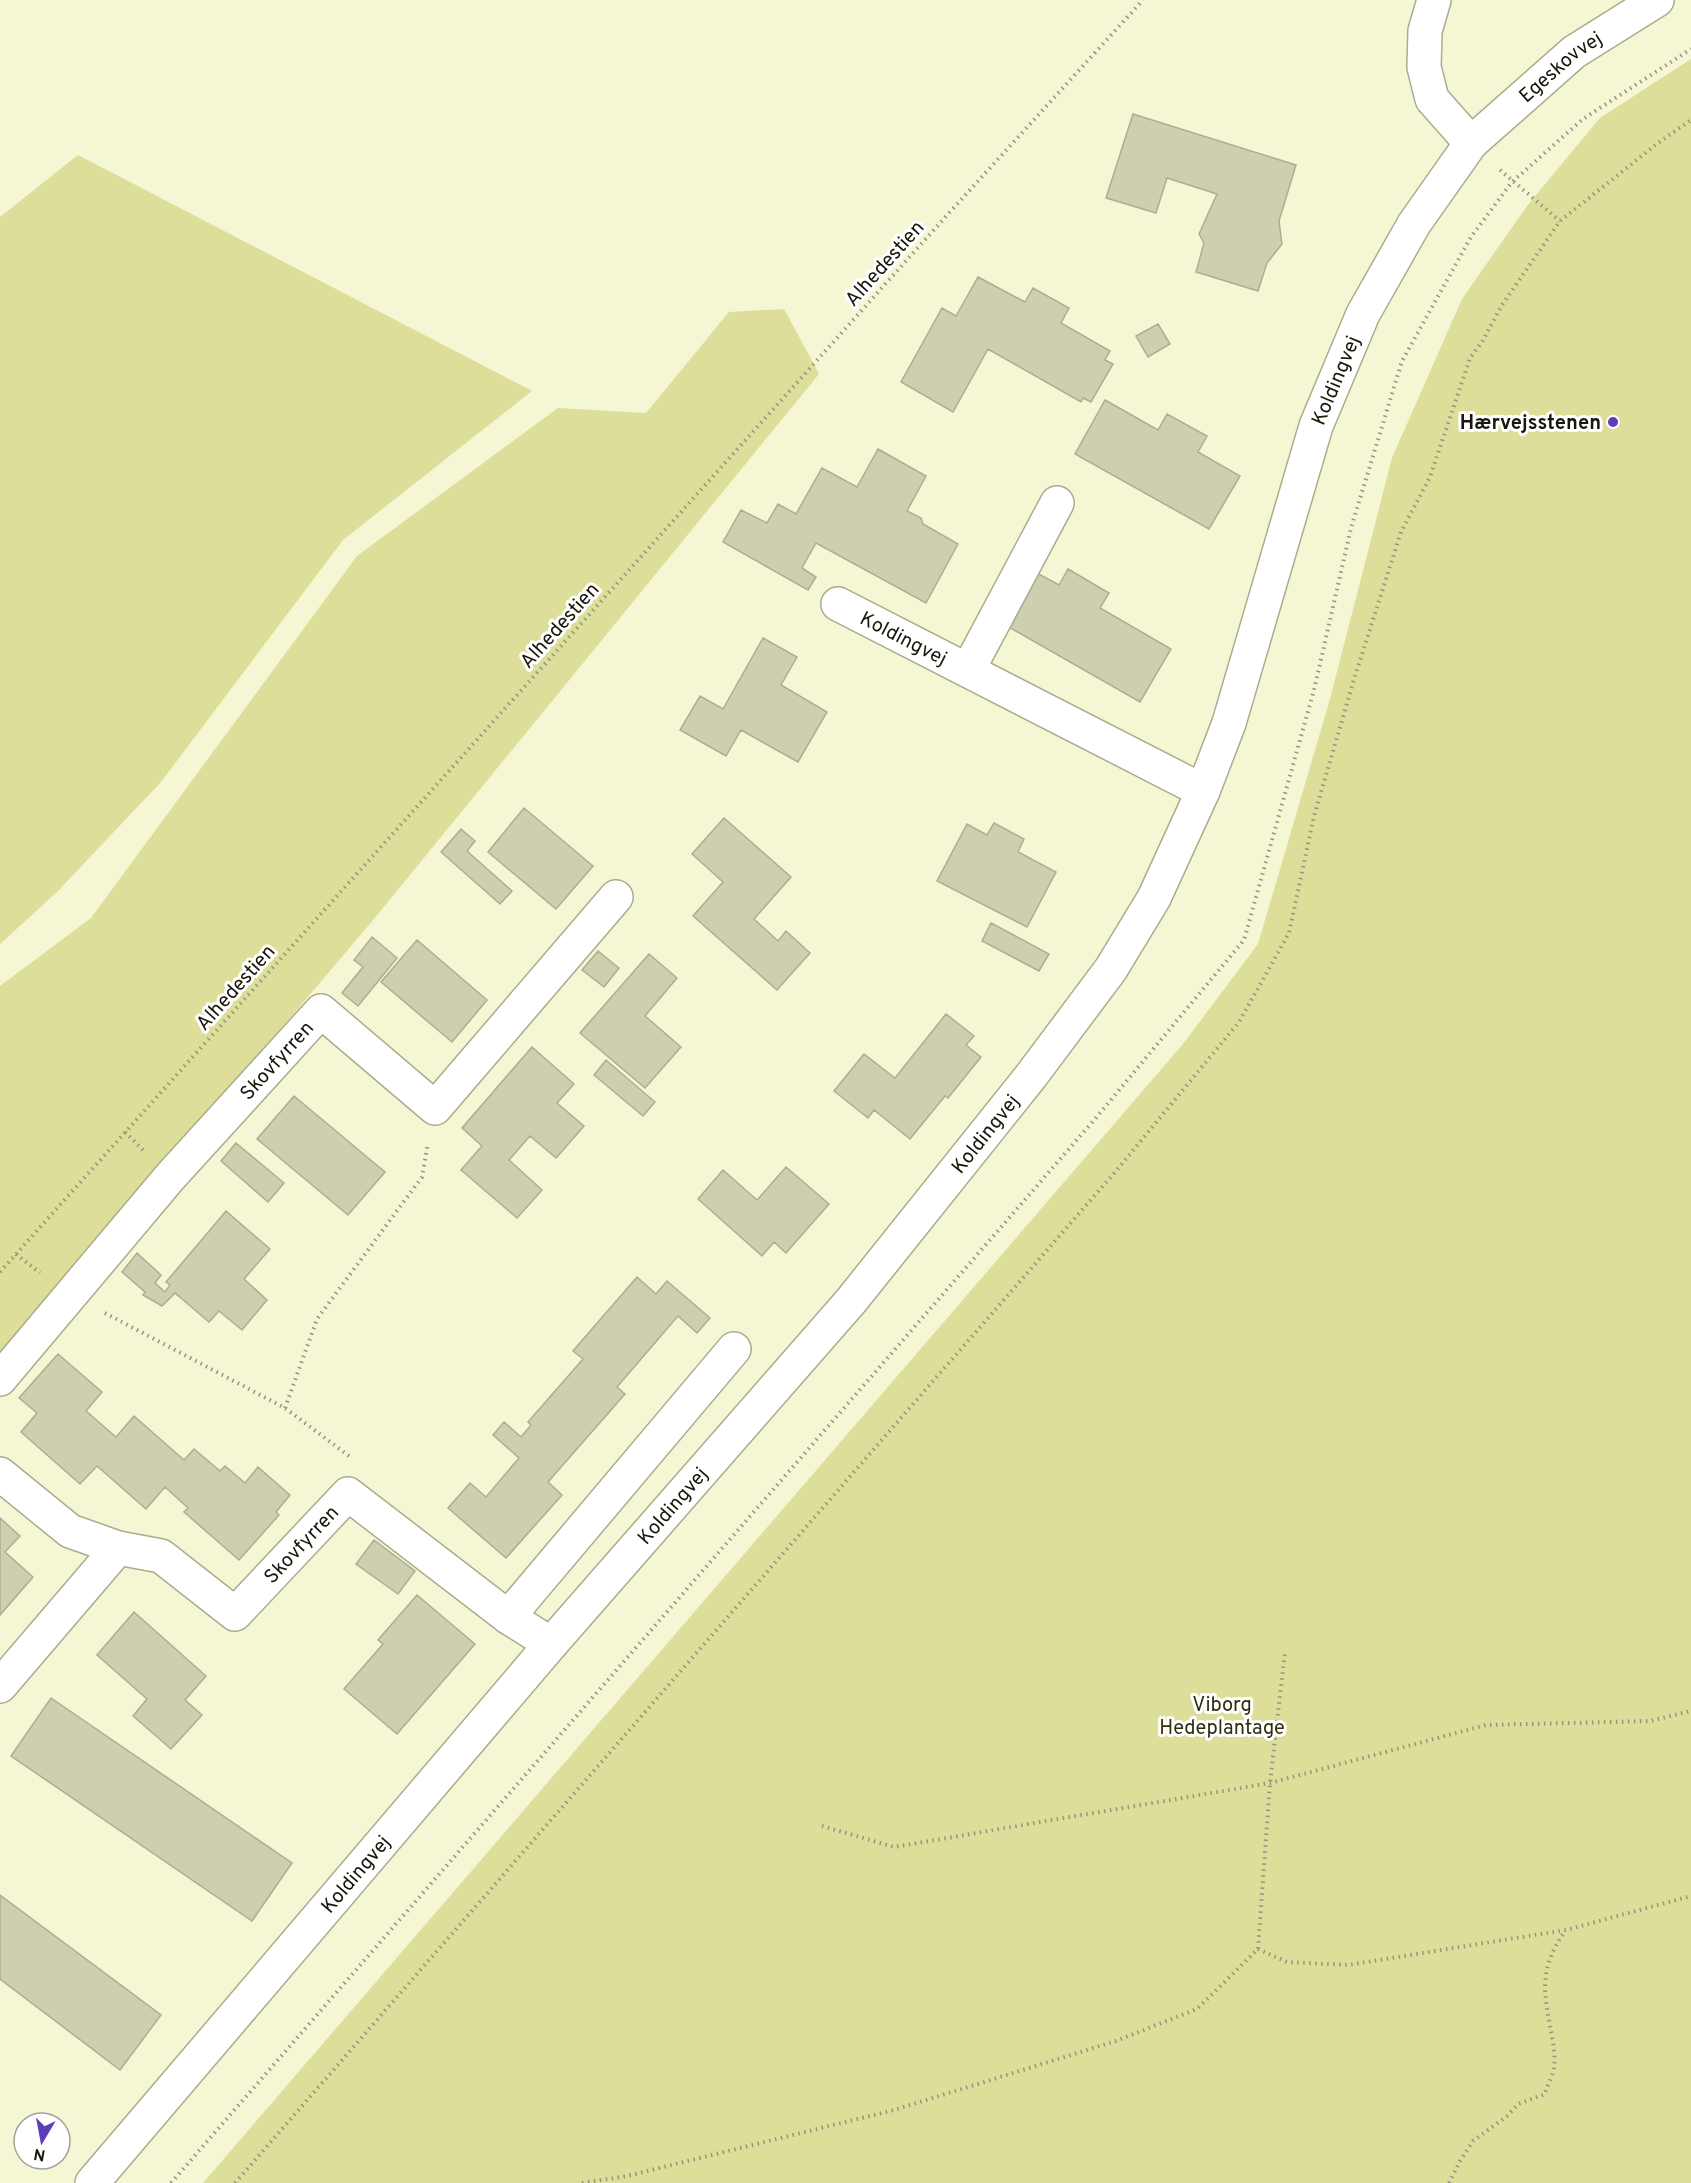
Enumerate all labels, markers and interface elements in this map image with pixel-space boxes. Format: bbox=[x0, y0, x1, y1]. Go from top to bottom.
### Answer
street label: Egeskovvej bbox=[1514, 27, 1608, 110]
street label: Alhedestien bbox=[840, 216, 931, 313]
street label: Koldingvej bbox=[1307, 332, 1367, 430]
place label: Hærvejsstenen bbox=[1460, 411, 1601, 437]
marker: Hærvejsstenen bbox=[1606, 415, 1620, 429]
street label: Alhedestien bbox=[515, 578, 606, 675]
street label: Koldingvej bbox=[855, 606, 951, 673]
street label: Alhedestien bbox=[191, 940, 282, 1037]
street label: Skovfyrren bbox=[235, 1016, 320, 1107]
street label: Koldingvej bbox=[947, 1090, 1026, 1180]
street label: Koldingvej bbox=[633, 1463, 715, 1551]
street label: Skovfyrren bbox=[259, 1501, 345, 1590]
park label: Viborg Hedeplantage bbox=[1159, 1693, 1285, 1742]
street label: Koldingvej bbox=[316, 1831, 397, 1920]
north arrow bbox=[12, 2111, 72, 2171]
text: N bbox=[32, 2143, 47, 2165]

